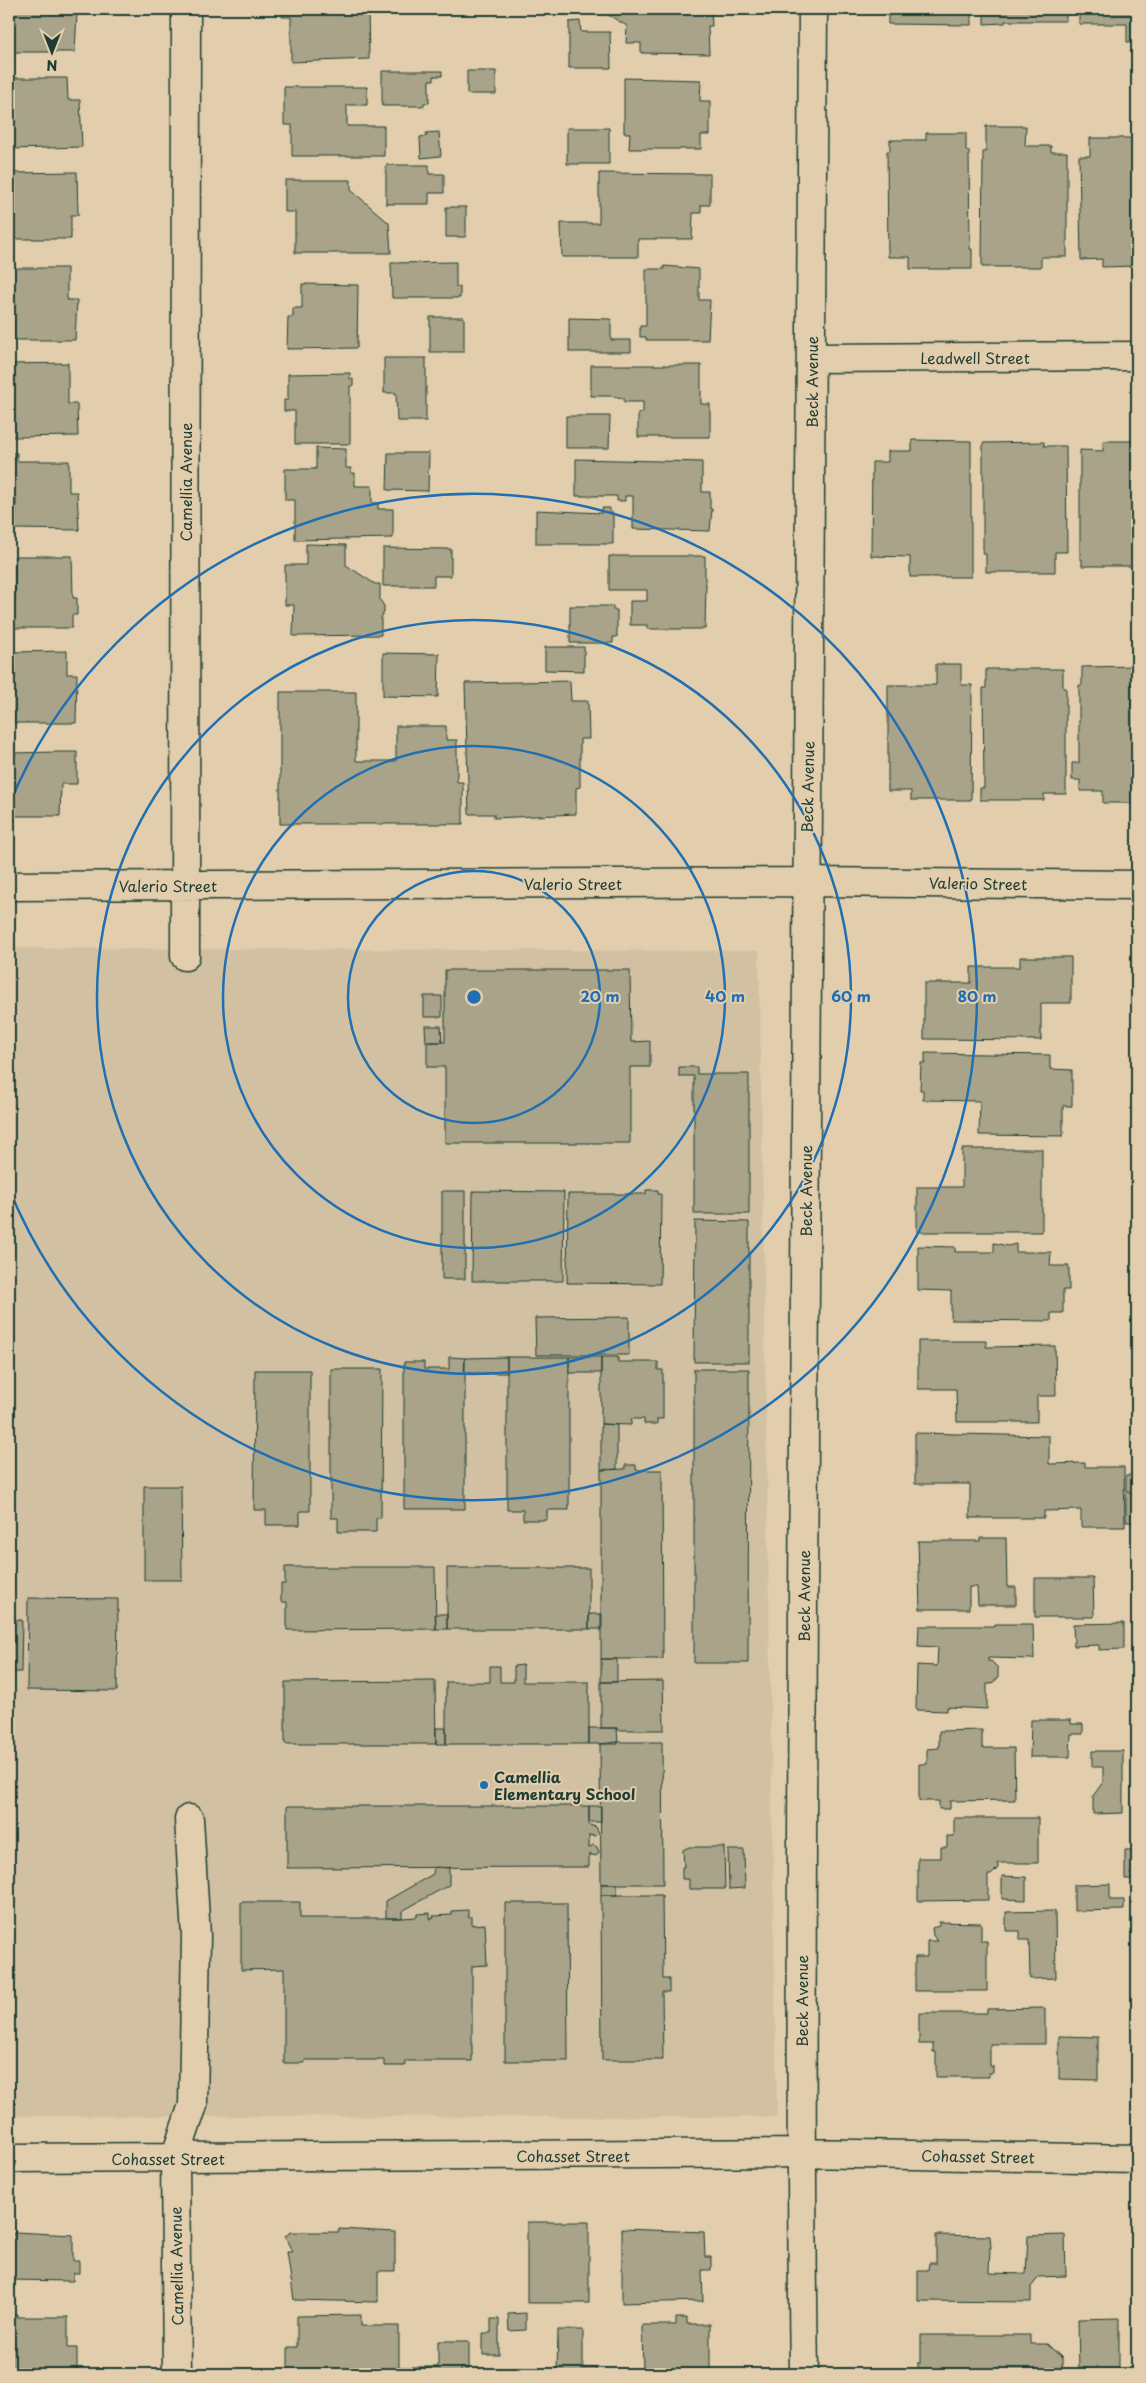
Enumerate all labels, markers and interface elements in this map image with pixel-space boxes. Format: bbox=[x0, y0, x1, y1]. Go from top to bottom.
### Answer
north arrow bbox=[28, 28, 78, 78]
text: N bbox=[46, 55, 58, 76]
street label: Beck Avenue bbox=[800, 336, 823, 428]
street label: Leadwell Street bbox=[920, 346, 1030, 369]
street label: Camellia Avenue bbox=[174, 422, 197, 542]
street label: Beck Avenue bbox=[795, 741, 819, 833]
street label: Valerio Street bbox=[929, 871, 1027, 895]
street label: Valerio Street bbox=[524, 872, 622, 895]
street label: Valerio Street bbox=[119, 874, 217, 897]
text: 20 m bbox=[581, 984, 619, 1007]
text: 40 m bbox=[705, 984, 745, 1007]
text: 60 m bbox=[831, 984, 871, 1007]
text: 80 m bbox=[957, 984, 997, 1007]
centre of rings bbox=[465, 988, 483, 1006]
street label: Beck Avenue bbox=[794, 1145, 817, 1237]
street label: Beck Avenue bbox=[792, 1550, 815, 1642]
place label: Camellia Elementary School bbox=[494, 1765, 635, 1805]
marker: Camellia Elementary School bbox=[478, 1779, 490, 1791]
street label: Beck Avenue bbox=[790, 1955, 813, 2047]
street label: Cohasset Street bbox=[516, 2144, 630, 2167]
street label: Cohasset Street bbox=[921, 2144, 1035, 2168]
street label: Cohasset Street bbox=[111, 2147, 225, 2170]
street label: Camellia Avenue bbox=[163, 2206, 189, 2326]

